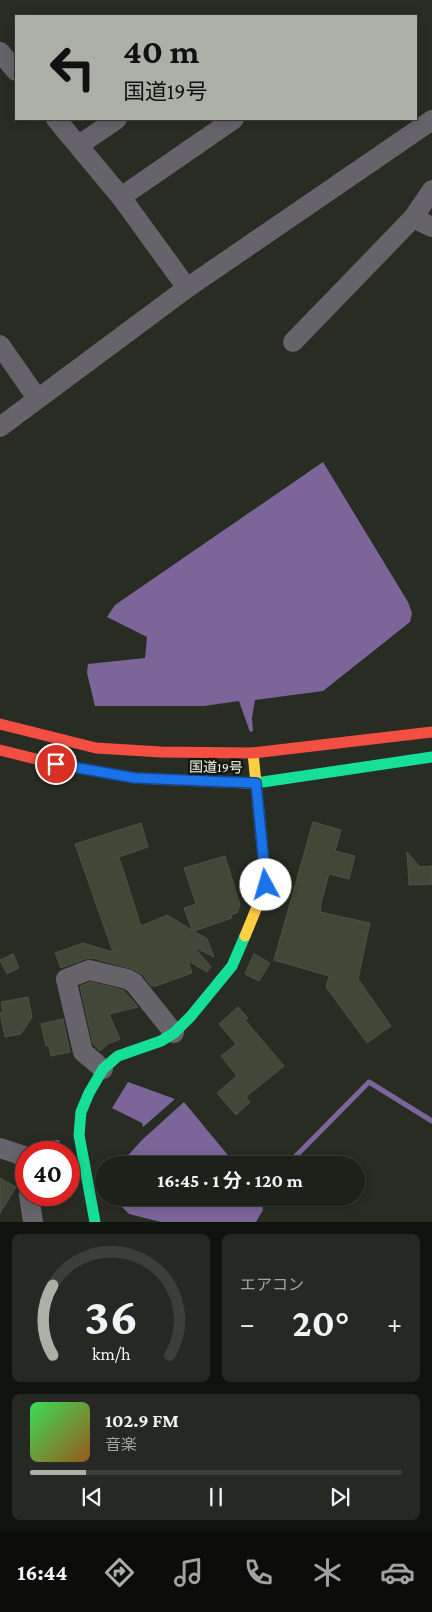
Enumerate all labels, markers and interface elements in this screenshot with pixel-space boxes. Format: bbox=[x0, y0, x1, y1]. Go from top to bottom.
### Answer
text: 40 m bbox=[123, 32, 200, 71]
icon: left bbox=[40, 35, 105, 100]
text: 国道19号 bbox=[123, 79, 207, 104]
pin bbox=[35, 743, 77, 785]
icon: arrive bbox=[42, 750, 70, 778]
street label: 国道19号 bbox=[189, 759, 243, 775]
position arrow bbox=[239, 858, 291, 910]
speed limit sign: 40 bbox=[15, 1141, 80, 1206]
text: 16:45 · 1 分 · 120 m bbox=[157, 1170, 303, 1191]
text: エアコン bbox=[240, 1276, 304, 1293]
text: 36 bbox=[84, 1287, 138, 1345]
text: 20° bbox=[292, 1302, 350, 1344]
text: − bbox=[240, 1308, 255, 1339]
text: + bbox=[387, 1308, 402, 1339]
text: km/h bbox=[92, 1344, 131, 1364]
text: 102.9 FM bbox=[105, 1410, 179, 1431]
text: 音楽 bbox=[105, 1436, 137, 1453]
icon: previous bbox=[78, 1483, 106, 1511]
icon: pause bbox=[202, 1483, 230, 1511]
icon: next bbox=[326, 1483, 354, 1511]
icon: directions bbox=[102, 1555, 137, 1590]
icon: music bbox=[171, 1555, 206, 1590]
icon: phone bbox=[241, 1555, 276, 1590]
icon: climate bbox=[310, 1555, 345, 1590]
icon: car bbox=[380, 1555, 415, 1590]
text: 16:44 bbox=[17, 1560, 67, 1585]

